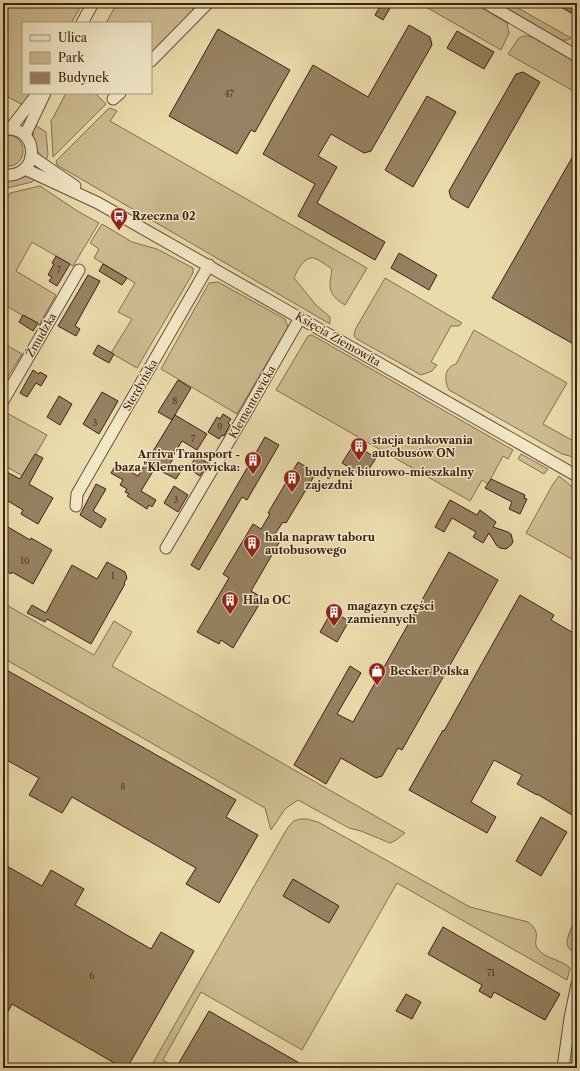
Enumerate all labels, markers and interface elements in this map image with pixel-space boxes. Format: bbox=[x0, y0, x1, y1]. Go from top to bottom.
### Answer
legend bbox=[22, 22, 152, 94]
text: Ulica bbox=[58, 30, 88, 45]
text: Park bbox=[58, 50, 85, 65]
text: Budynek bbox=[58, 70, 110, 85]
house number: 47 bbox=[224, 88, 234, 99]
bus stop icon: Rzeczna 02 bbox=[109, 206, 129, 231]
place label: Rzeczna 02 bbox=[132, 209, 196, 223]
house number: 7 bbox=[57, 264, 62, 275]
street label: Księcia Ziemowita bbox=[293, 309, 383, 369]
street label: Żmudzka bbox=[22, 310, 59, 360]
street label: Sterdyńska bbox=[120, 357, 160, 413]
street label: Klementowicka bbox=[225, 363, 279, 441]
house number: 8 bbox=[172, 395, 178, 406]
house number: 3 bbox=[93, 417, 98, 428]
house number: 9 bbox=[217, 421, 223, 432]
house number: 7 bbox=[191, 433, 196, 444]
place label: stacja tankowania autobusów ON bbox=[372, 433, 474, 460]
building icon: stacja tankowania autobusów ON bbox=[349, 436, 369, 461]
place label: Arriva Transport - baza "Klementowicka: bbox=[114, 447, 240, 474]
building icon: Arriva Transport - baza "Klementowicka: bbox=[243, 450, 263, 475]
place label: budynek biurowo-mieszkalny zajezdni bbox=[304, 465, 474, 492]
building icon: budynek biurowo-mieszkalny zajezdni bbox=[282, 468, 302, 493]
house number: 3 bbox=[174, 494, 179, 505]
place label: hala napraw taboru autobusowego bbox=[265, 530, 376, 557]
building icon: hala napraw taboru autobusowego bbox=[242, 533, 262, 558]
house number: 10 bbox=[20, 555, 30, 566]
house number: 1 bbox=[111, 570, 115, 581]
building icon: Hala OC bbox=[220, 590, 240, 615]
place label: Hala OC bbox=[243, 593, 291, 607]
place label: magazyn części zamiennych bbox=[347, 599, 434, 626]
building icon: magazyn części zamiennych bbox=[324, 602, 344, 627]
shop icon: Becker Polska bbox=[367, 661, 387, 686]
place label: Becker Polska bbox=[390, 664, 470, 678]
house number: 8 bbox=[120, 781, 126, 792]
house number: 71 bbox=[487, 967, 495, 978]
house number: 6 bbox=[89, 970, 95, 981]

